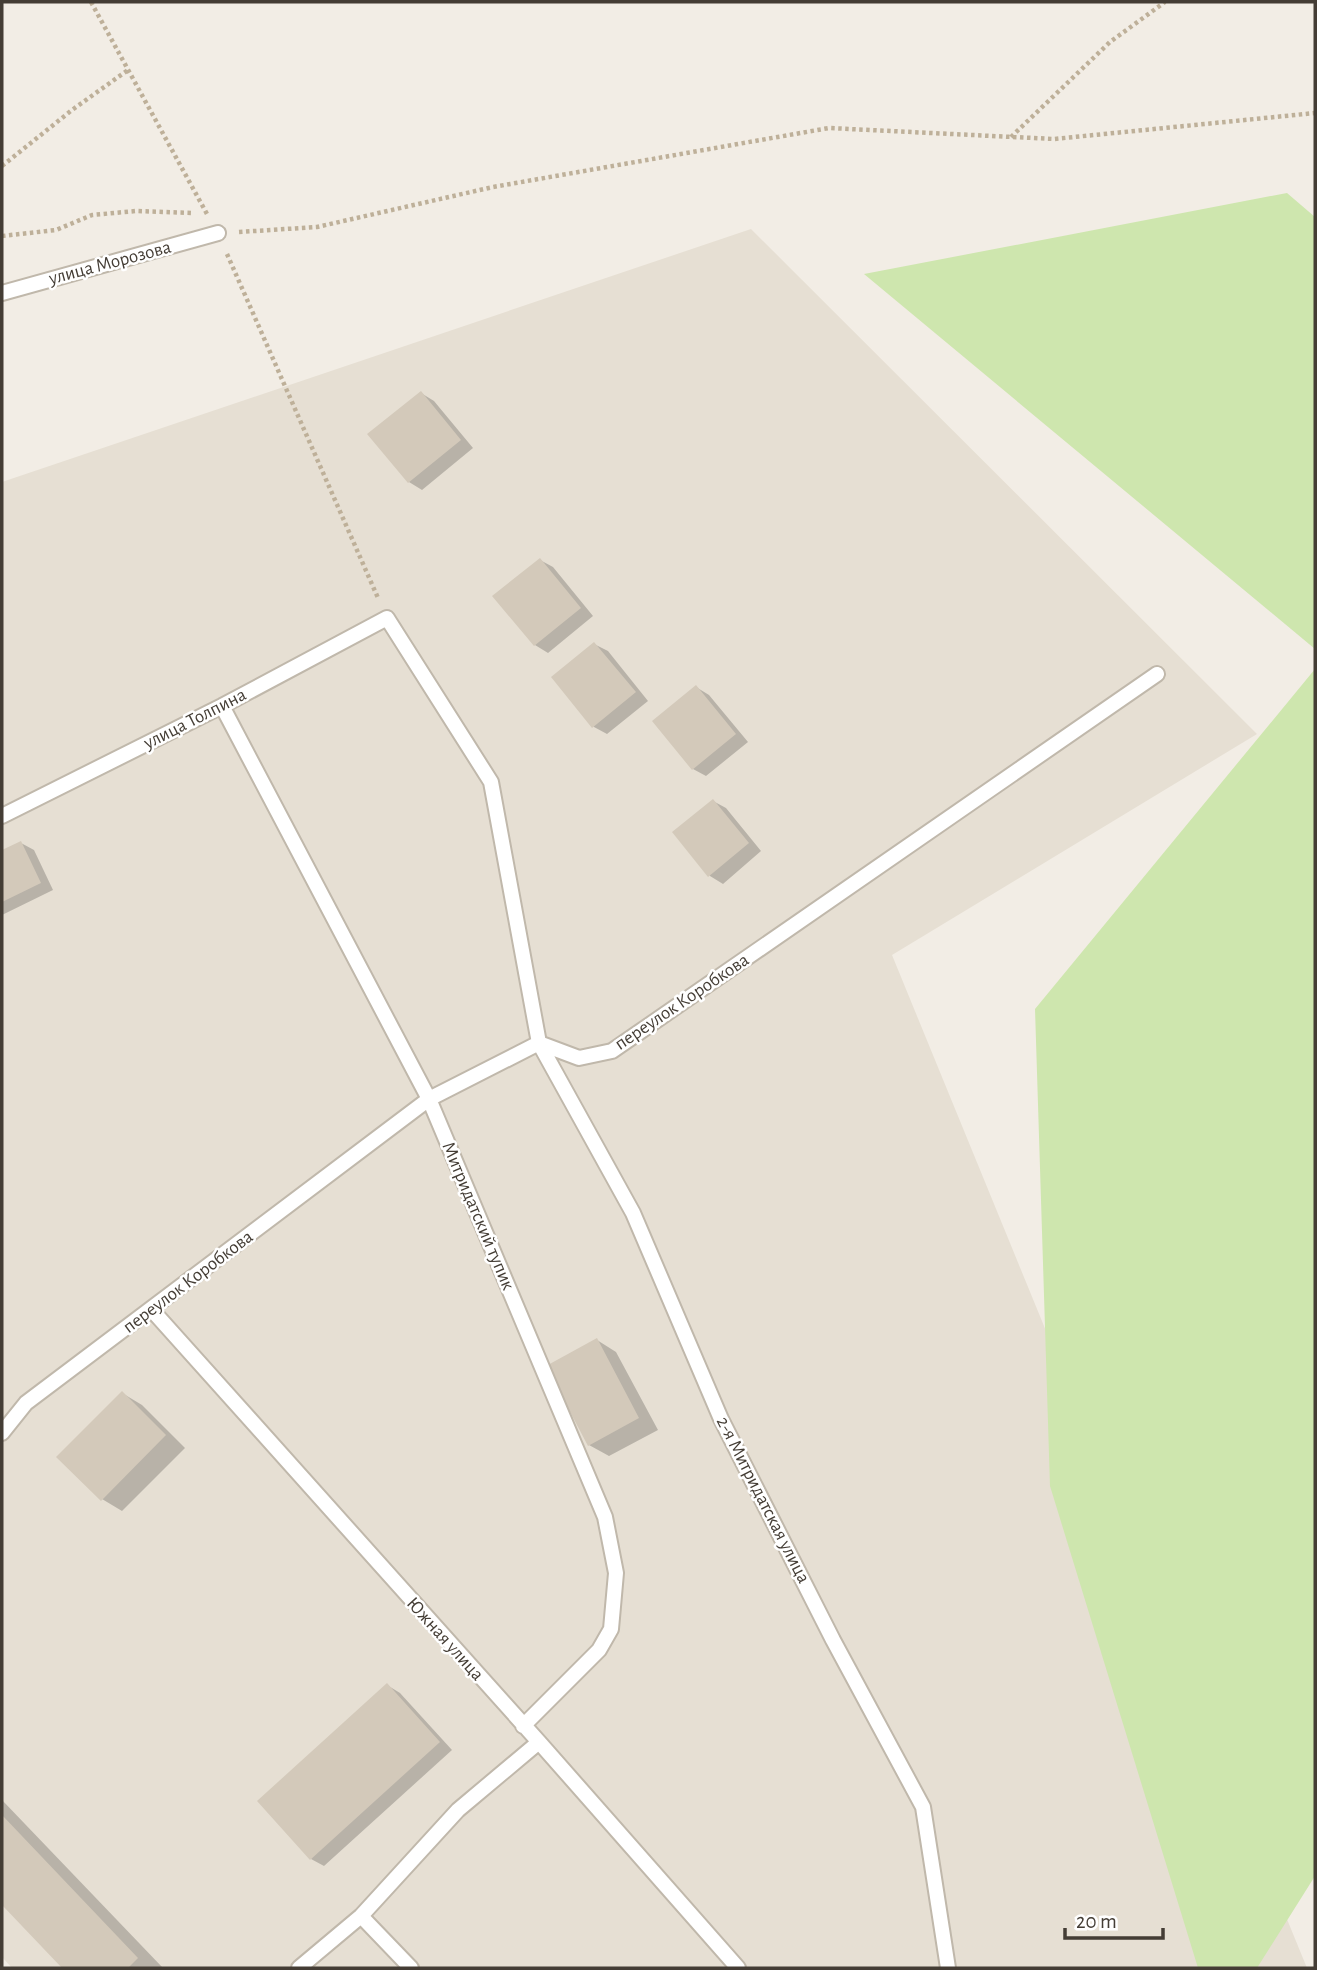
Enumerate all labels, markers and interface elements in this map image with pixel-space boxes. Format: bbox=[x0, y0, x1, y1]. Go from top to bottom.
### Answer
street label: улица Морозова bbox=[46, 237, 173, 289]
street label: улица Толпина bbox=[140, 685, 250, 753]
street label: переулок Коробкова bbox=[611, 950, 753, 1054]
street label: Митридатский тупик bbox=[438, 1139, 518, 1293]
street label: переулок Коробкова bbox=[119, 1227, 257, 1337]
street label: 2-я Митридатская улица bbox=[713, 1414, 813, 1587]
street label: Южная улица bbox=[403, 1594, 487, 1685]
scale bar bbox=[1065, 1896, 1163, 1940]
text: 20 m bbox=[1076, 1911, 1117, 1932]

